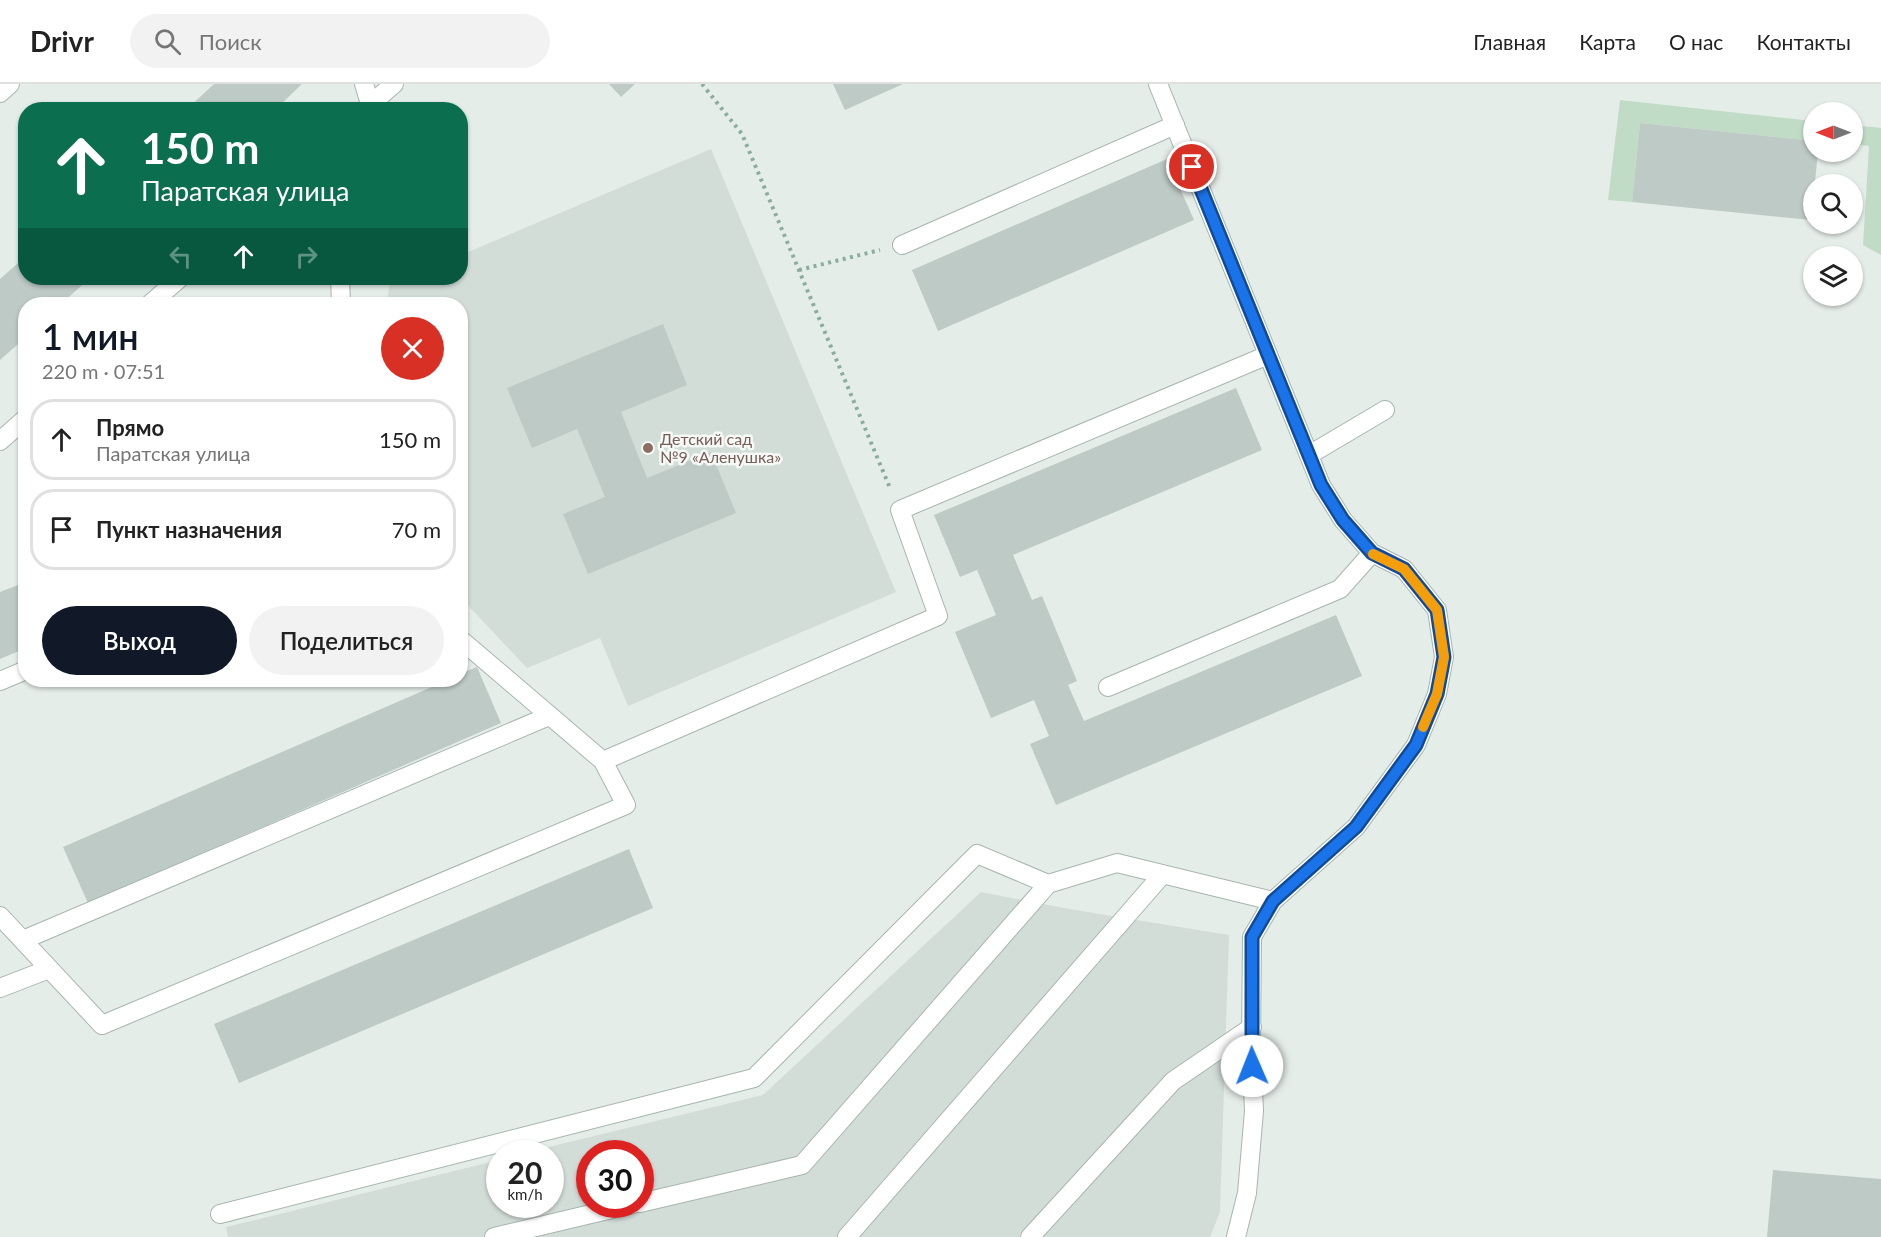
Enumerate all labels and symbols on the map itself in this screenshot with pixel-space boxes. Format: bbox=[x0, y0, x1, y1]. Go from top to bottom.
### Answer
north arrow bbox=[1803, 102, 1863, 162]
pin bbox=[1166, 141, 1217, 192]
place label: Детский сад №9 «Аленушка» bbox=[660, 429, 781, 466]
marker: Детский сад №9 «Аленушка» bbox=[641, 441, 655, 455]
position arrow bbox=[1220, 1034, 1284, 1098]
speed limit sign: 30 bbox=[576, 1140, 654, 1218]

